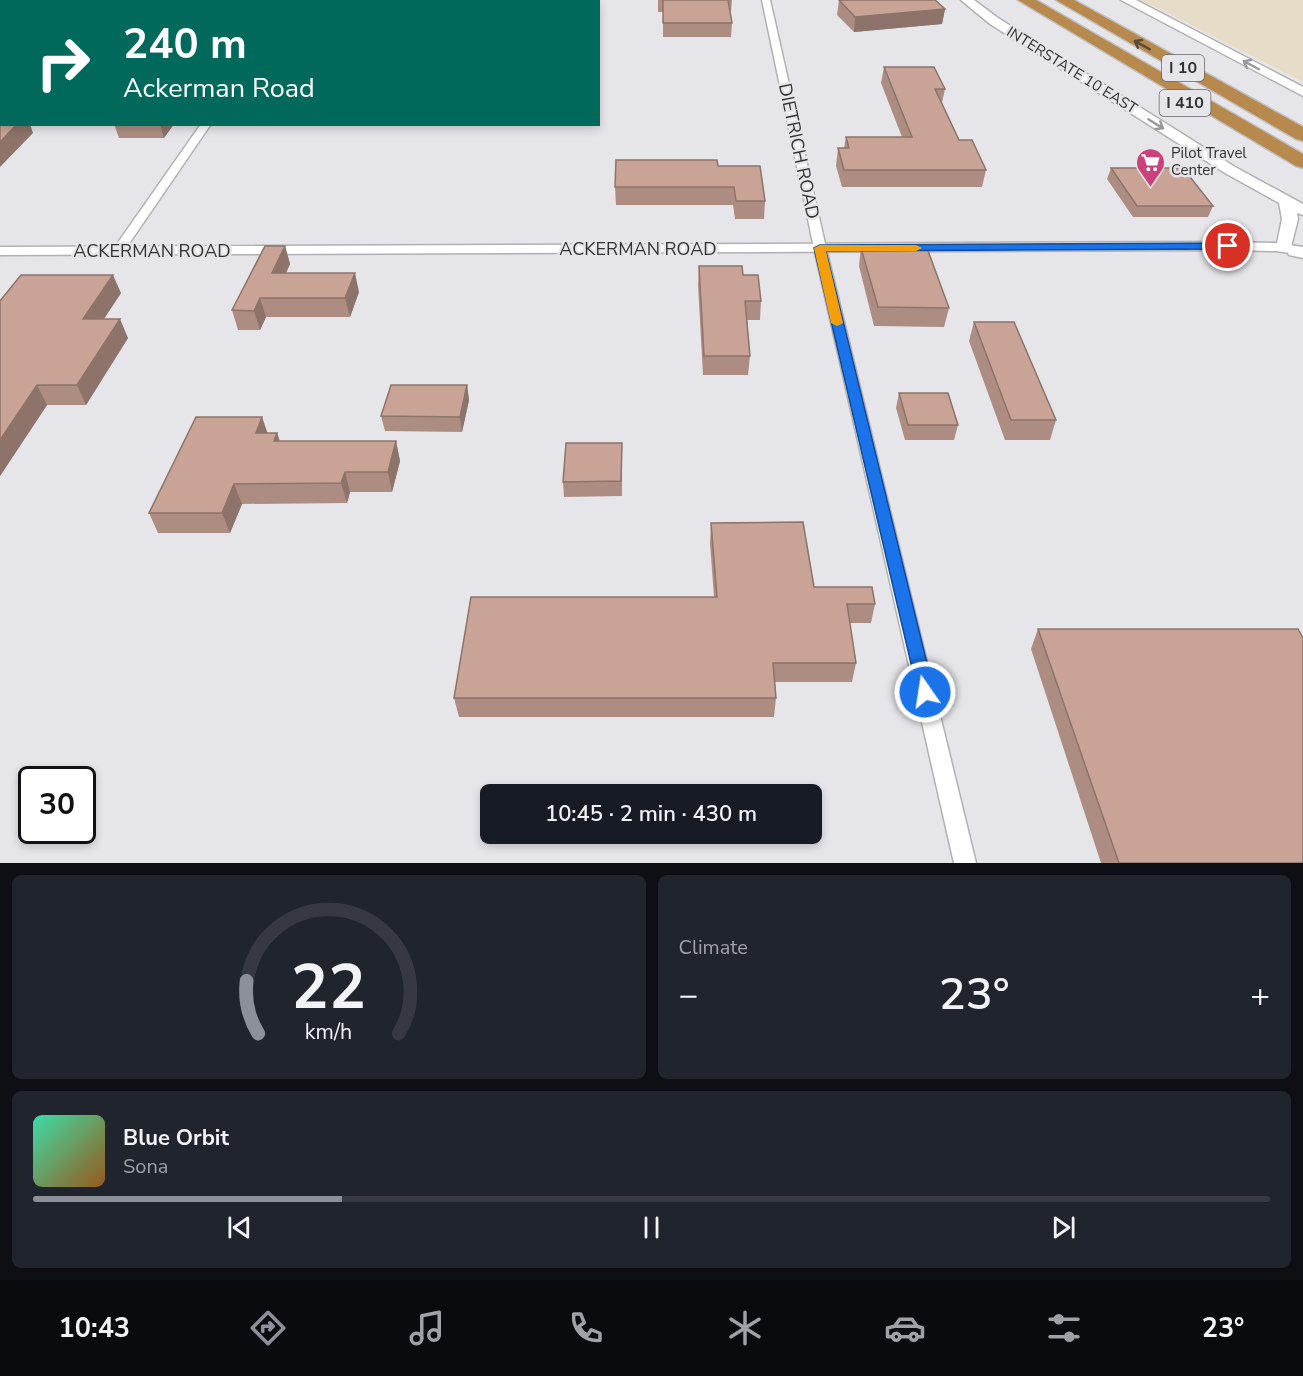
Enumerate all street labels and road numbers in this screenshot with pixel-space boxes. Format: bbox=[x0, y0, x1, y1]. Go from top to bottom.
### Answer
street label: INTERSTATE 10 EAST bbox=[1003, 22, 1141, 118]
road number: I 10 bbox=[1162, 55, 1204, 81]
street label: DIETRICH ROAD bbox=[773, 81, 825, 221]
road number: I 410 bbox=[1160, 90, 1210, 116]
street label: ACKERMAN ROAD bbox=[559, 237, 717, 261]
street label: ACKERMAN ROAD bbox=[73, 239, 231, 263]

